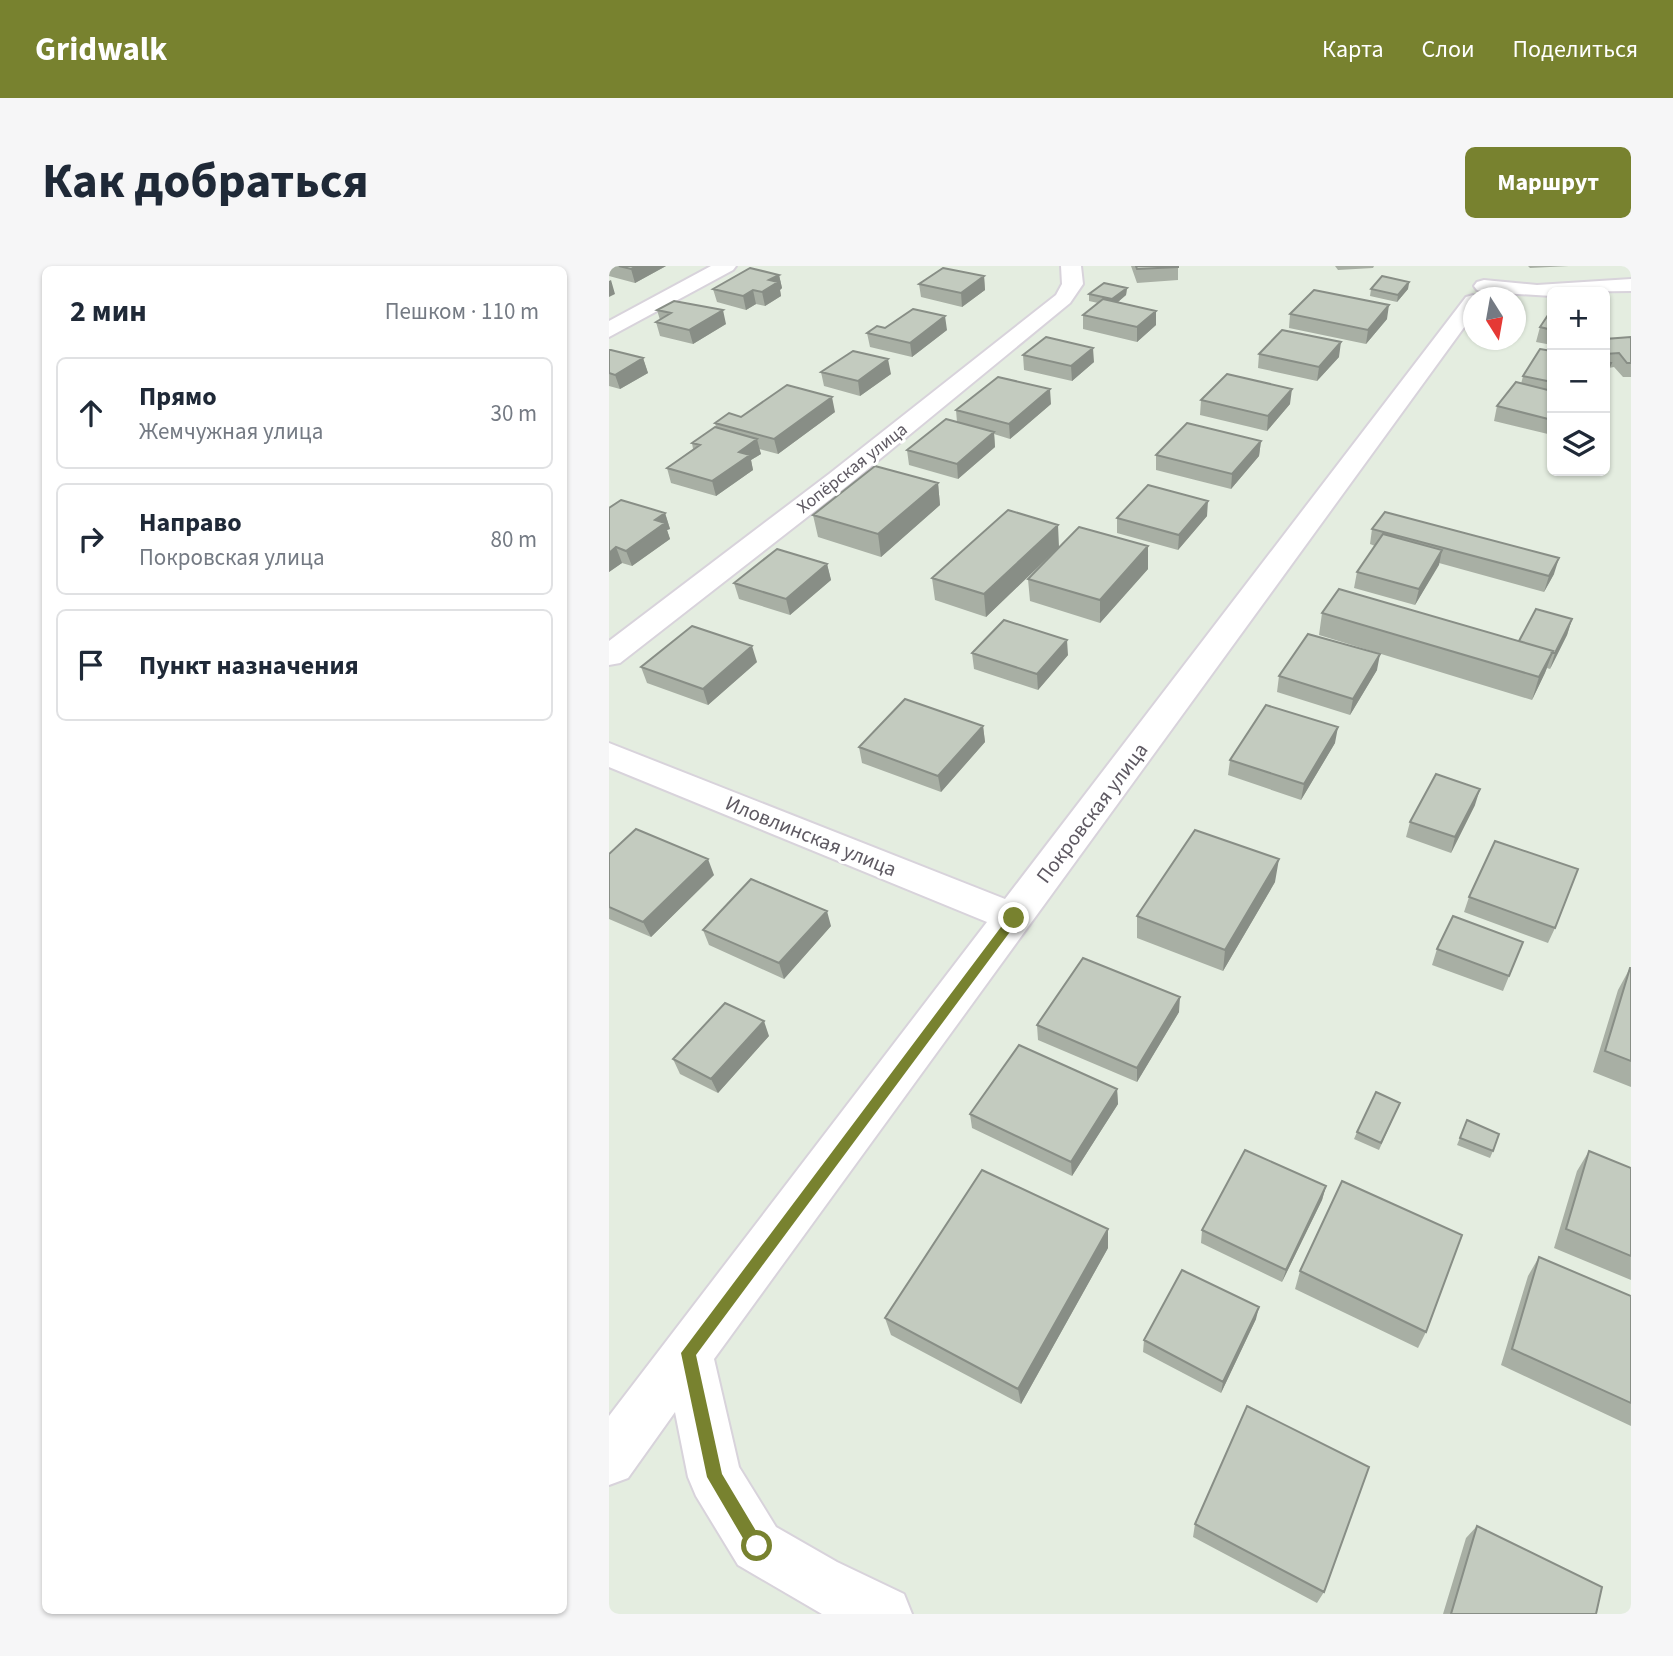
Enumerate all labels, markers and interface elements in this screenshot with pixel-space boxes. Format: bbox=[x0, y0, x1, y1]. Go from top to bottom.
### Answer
text: Gridwalk bbox=[35, 26, 167, 73]
text: Карта bbox=[1322, 32, 1384, 67]
text: Слои bbox=[1422, 32, 1475, 67]
text: Поделиться bbox=[1513, 32, 1638, 67]
text: Как добраться bbox=[42, 147, 369, 217]
button: Маршрут bbox=[1465, 147, 1631, 218]
north arrow bbox=[1463, 287, 1526, 350]
map controls bbox=[1547, 287, 1610, 476]
button: + bbox=[1547, 287, 1610, 350]
text: 2 мин bbox=[70, 290, 147, 333]
text: Пешком · 110 m bbox=[385, 295, 539, 328]
button: − bbox=[1547, 350, 1610, 413]
text: Прямо bbox=[139, 378, 217, 415]
icon: ahead bbox=[72, 394, 110, 432]
text: 30 m bbox=[490, 397, 537, 430]
button: layers bbox=[1547, 413, 1610, 476]
text: Жемчужная улица bbox=[139, 415, 323, 448]
street label: Хопёрская улица bbox=[792, 417, 913, 519]
text: Направо bbox=[139, 504, 242, 541]
icon: right bbox=[72, 520, 110, 558]
text: 80 m bbox=[490, 523, 537, 556]
text: Покровская улица bbox=[139, 541, 325, 574]
icon: arrive bbox=[72, 646, 110, 684]
text: Пункт назначения bbox=[139, 647, 359, 684]
street label: Покровская улица bbox=[1029, 736, 1155, 890]
street label: Иловлинская улица bbox=[721, 788, 901, 884]
route end bbox=[998, 902, 1029, 933]
route start bbox=[741, 1530, 772, 1561]

